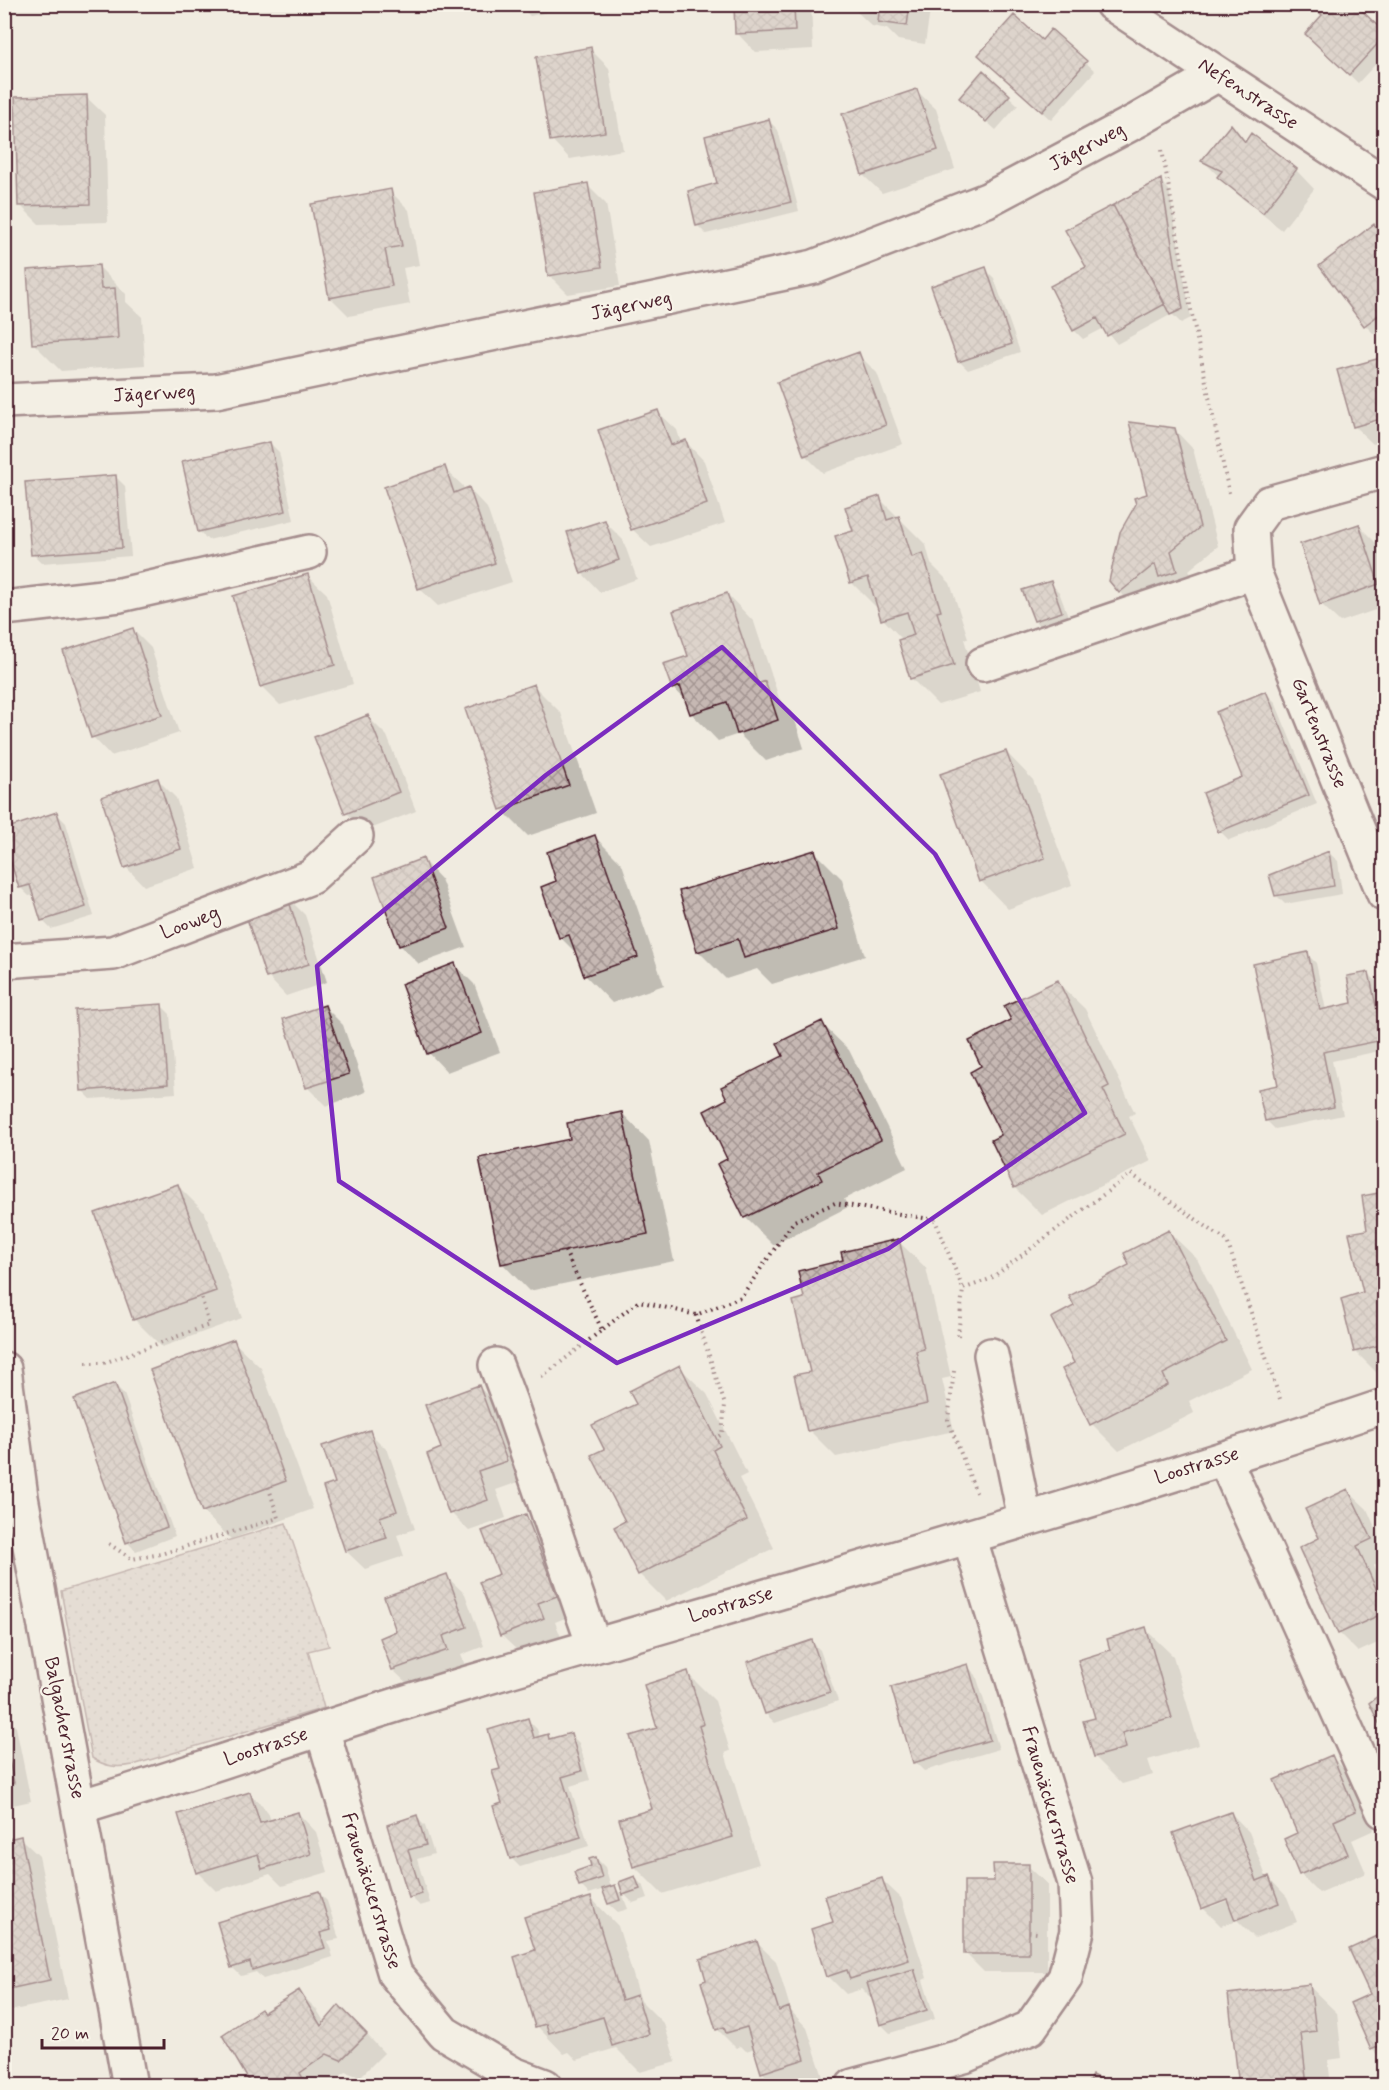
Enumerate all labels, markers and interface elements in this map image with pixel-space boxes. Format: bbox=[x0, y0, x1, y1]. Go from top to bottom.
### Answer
street label: Nefenstrasse bbox=[1193, 51, 1303, 137]
street label: Jägerweg bbox=[1044, 116, 1130, 178]
street label: Jägerweg bbox=[588, 284, 674, 328]
street label: Jägerweg bbox=[112, 378, 196, 410]
street label: Gartenstrasse bbox=[1284, 673, 1354, 793]
street label: Looweg bbox=[157, 899, 224, 948]
street label: Loostrasse bbox=[1152, 1440, 1242, 1492]
street label: Loostrasse bbox=[686, 1580, 776, 1630]
street label: Balgacherstrasse bbox=[36, 1655, 91, 1802]
street label: Loostrasse bbox=[221, 1721, 311, 1773]
street label: Frauenäckerstrasse bbox=[1015, 1723, 1085, 1887]
street label: Frauenäckerstrasse bbox=[334, 1809, 408, 1973]
scale bar bbox=[42, 2012, 164, 2050]
text: 20 m bbox=[51, 2022, 89, 2046]

